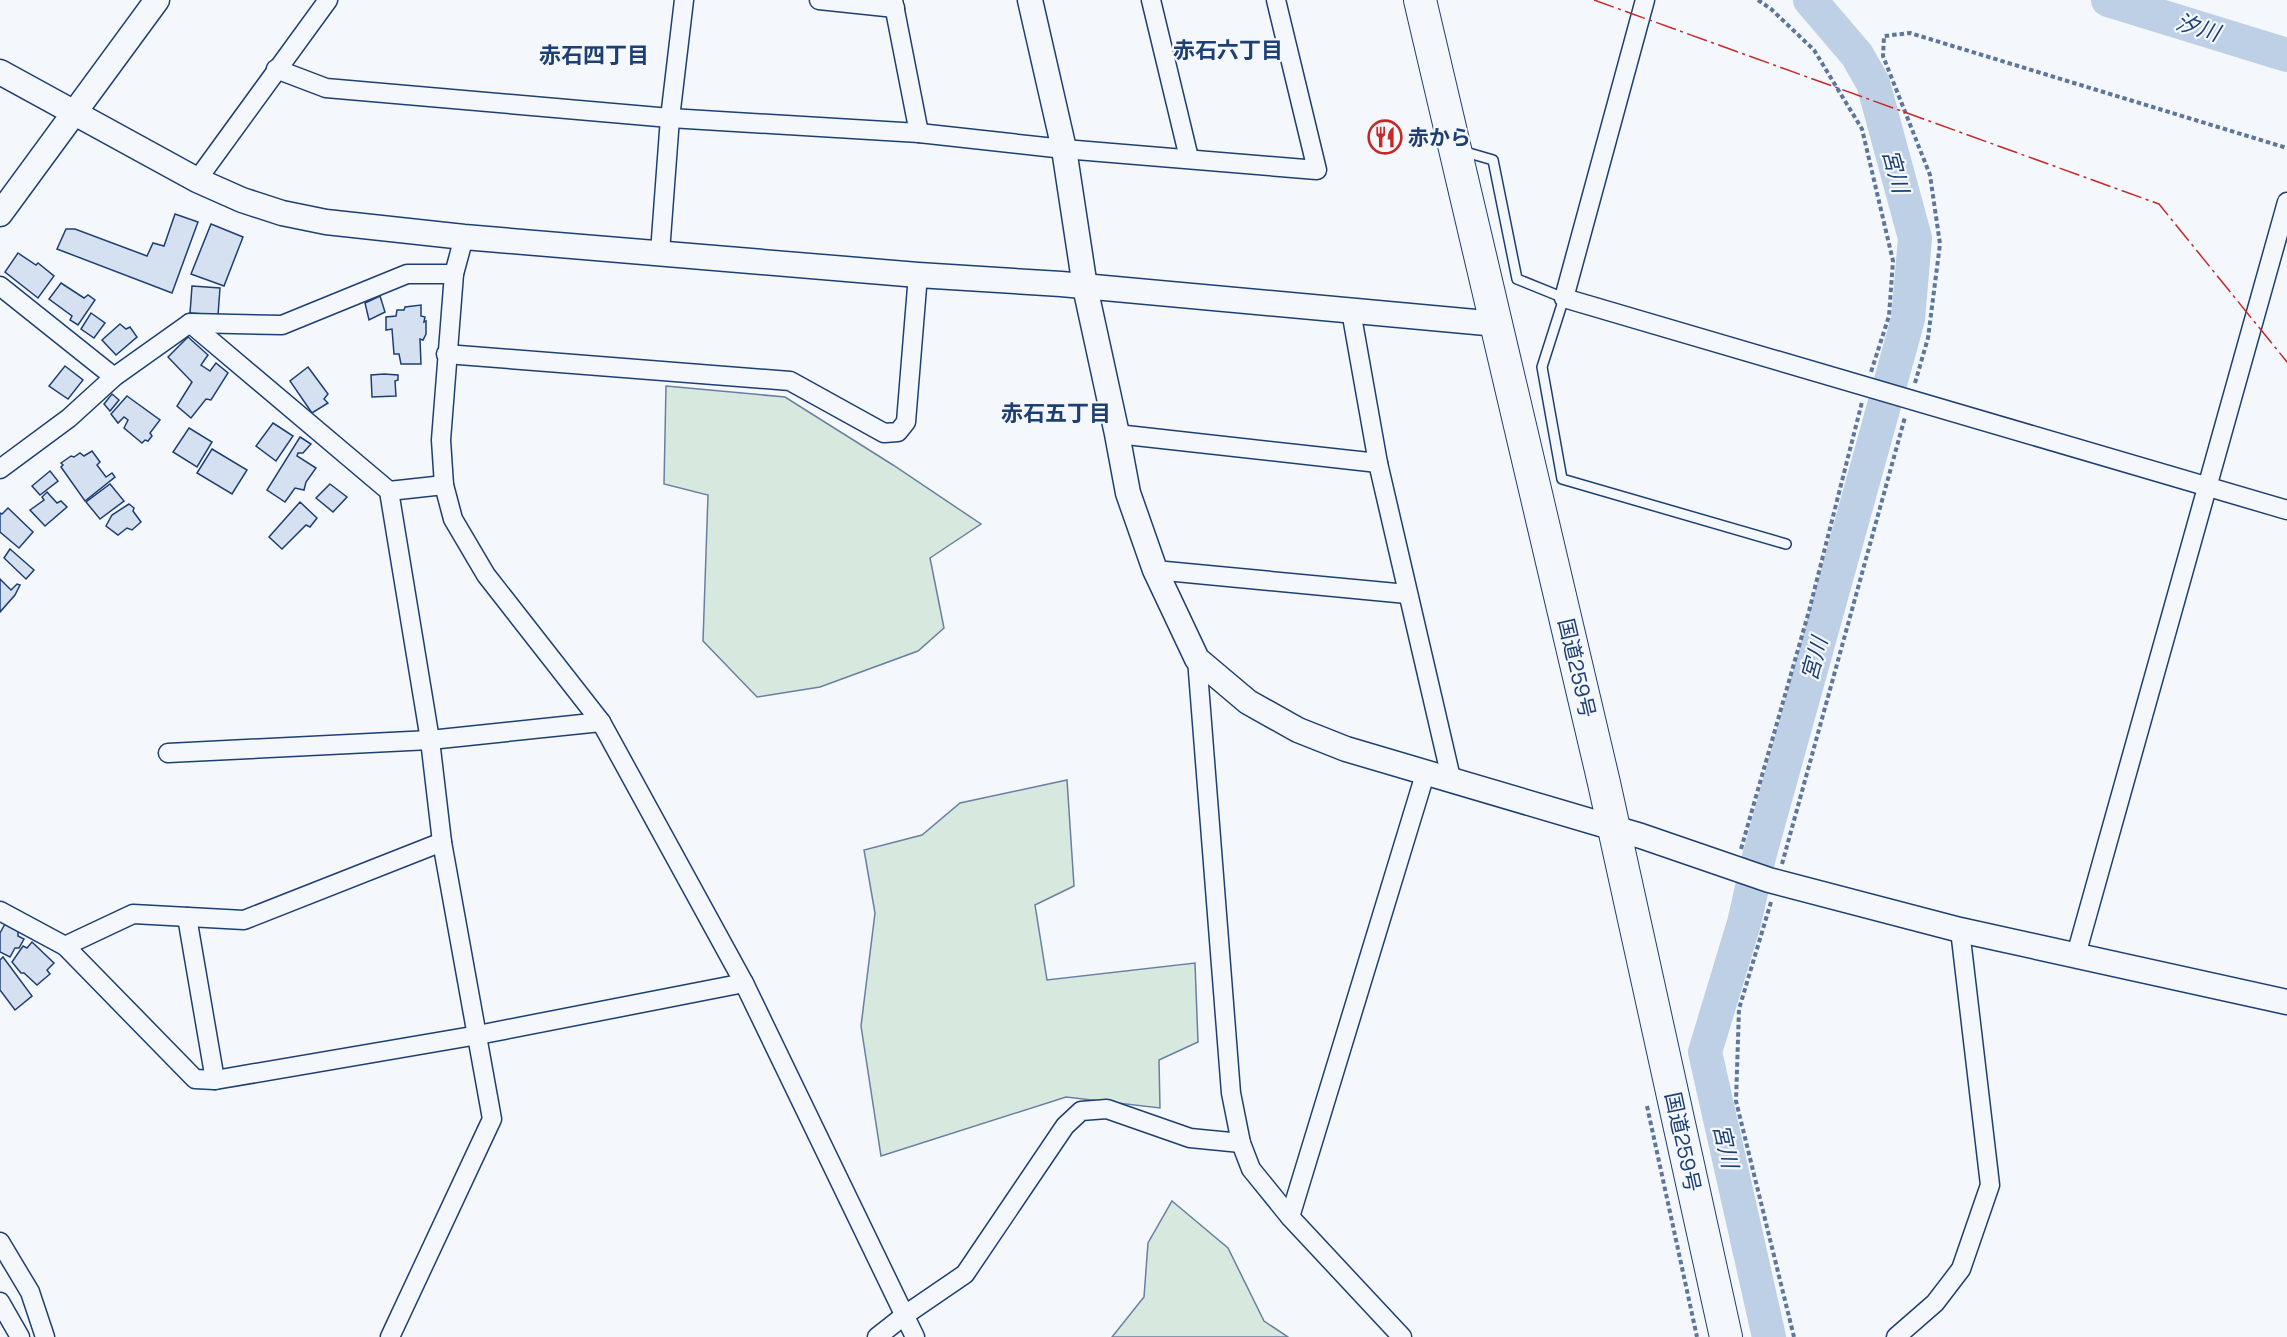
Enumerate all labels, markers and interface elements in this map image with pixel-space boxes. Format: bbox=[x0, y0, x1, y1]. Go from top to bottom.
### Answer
water label: 汐川 bbox=[2173, 7, 2225, 47]
district label: 赤石六丁目 bbox=[1173, 36, 1283, 64]
district label: 赤石四丁目 bbox=[539, 41, 649, 69]
restaurant icon: 赤から bbox=[1367, 119, 1403, 155]
place label: 赤から bbox=[1408, 124, 1471, 151]
water label: 宮川 bbox=[1877, 146, 1916, 198]
district label: 赤石五丁目 bbox=[1001, 399, 1111, 427]
street label: 国道259号 bbox=[1552, 616, 1602, 720]
water label: 宮川 bbox=[1795, 632, 1834, 684]
street label: 国道259号 bbox=[1659, 1090, 1707, 1194]
water label: 宮川 bbox=[1707, 1121, 1745, 1173]

